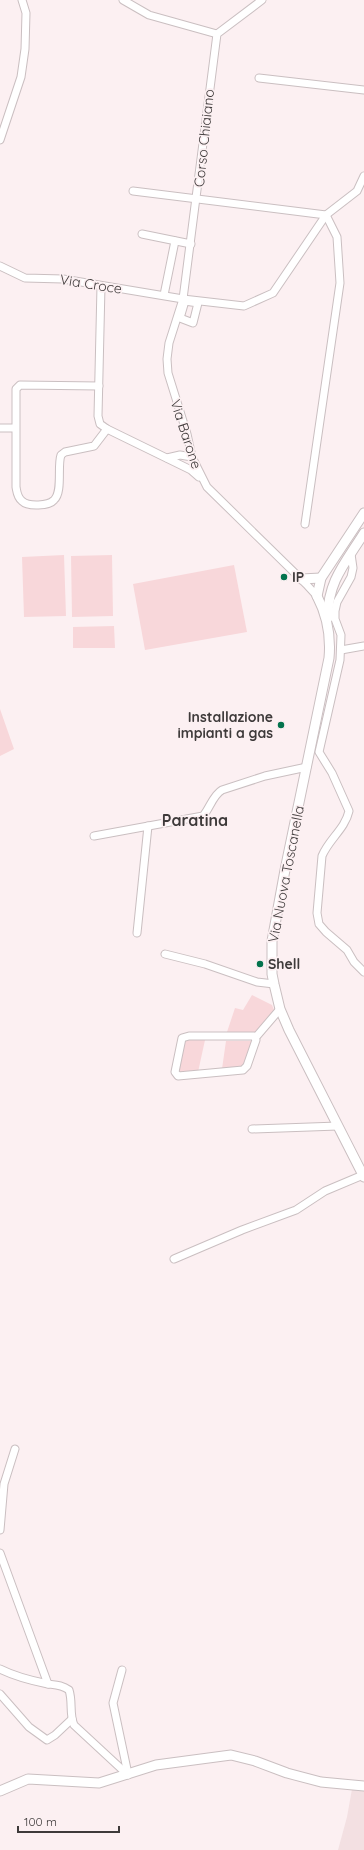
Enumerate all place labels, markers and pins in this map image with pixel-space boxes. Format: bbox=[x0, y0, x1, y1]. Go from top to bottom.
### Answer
place label: IP bbox=[292, 568, 304, 586]
marker: IP bbox=[279, 572, 289, 582]
place label: Installazione impianti a gas bbox=[177, 708, 273, 742]
marker: Installazione impianti a gas bbox=[276, 720, 286, 730]
place label: Shell bbox=[268, 955, 300, 973]
marker: Shell bbox=[255, 959, 265, 969]

